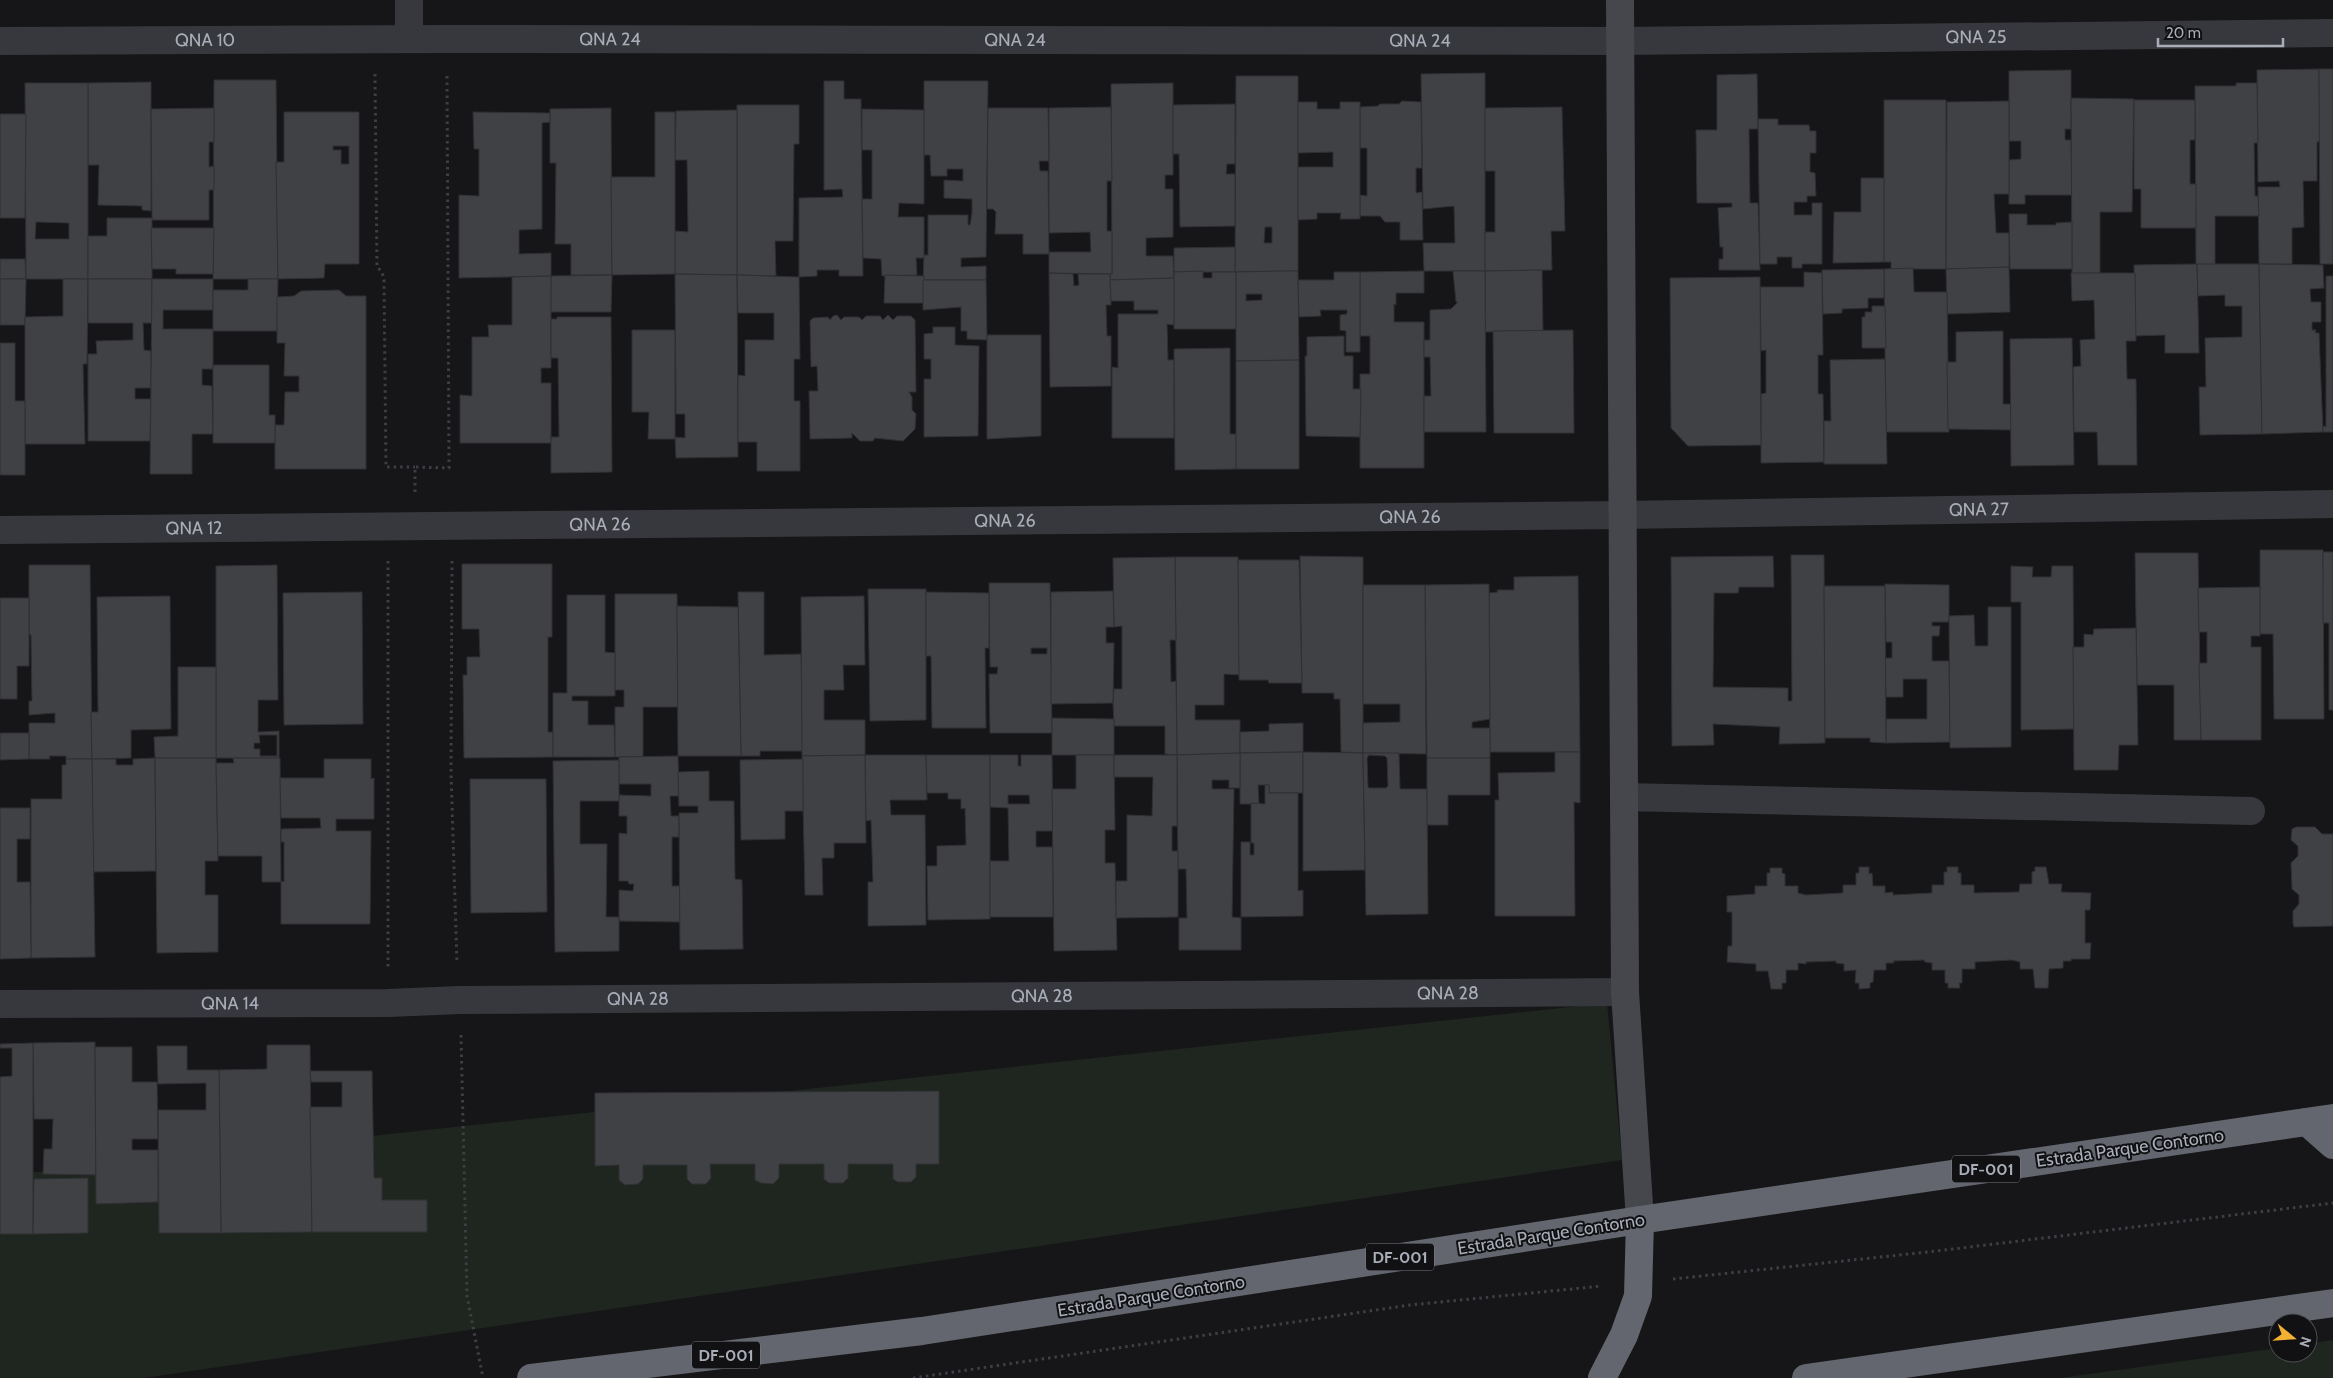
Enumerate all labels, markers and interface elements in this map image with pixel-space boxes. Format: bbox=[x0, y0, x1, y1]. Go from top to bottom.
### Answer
scale bar bbox=[2158, 15, 2283, 47]
text: 20 m bbox=[2166, 24, 2201, 42]
street label: QNA 25 bbox=[1945, 26, 2007, 48]
street label: QNA 24 bbox=[579, 28, 641, 50]
street label: QNA 10 bbox=[175, 29, 235, 51]
street label: QNA 24 bbox=[984, 29, 1046, 51]
street label: QNA 24 bbox=[1389, 30, 1451, 52]
street label: QNA 27 bbox=[1949, 498, 2009, 521]
street label: QNA 26 bbox=[1379, 506, 1441, 528]
street label: QNA 26 bbox=[974, 509, 1036, 532]
street label: QNA 26 bbox=[569, 513, 631, 536]
street label: QNA 12 bbox=[165, 517, 223, 539]
street label: QNA 28 bbox=[1417, 982, 1479, 1004]
street label: QNA 28 bbox=[1011, 985, 1073, 1007]
street label: QNA 28 bbox=[607, 988, 669, 1010]
street label: QNA 14 bbox=[201, 992, 259, 1014]
street label: Estrada Parque Contorno bbox=[2035, 1124, 2225, 1172]
road number: DF-001 bbox=[1952, 1156, 2020, 1182]
street label: Estrada Parque Contorno bbox=[1456, 1208, 1646, 1260]
road number: DF-001 bbox=[1366, 1244, 1434, 1270]
street label: Estrada Parque Contorno bbox=[1056, 1270, 1246, 1322]
north arrow bbox=[2268, 1313, 2318, 1363]
text: N bbox=[2295, 1335, 2315, 1350]
road number: DF-001 bbox=[692, 1342, 760, 1368]

